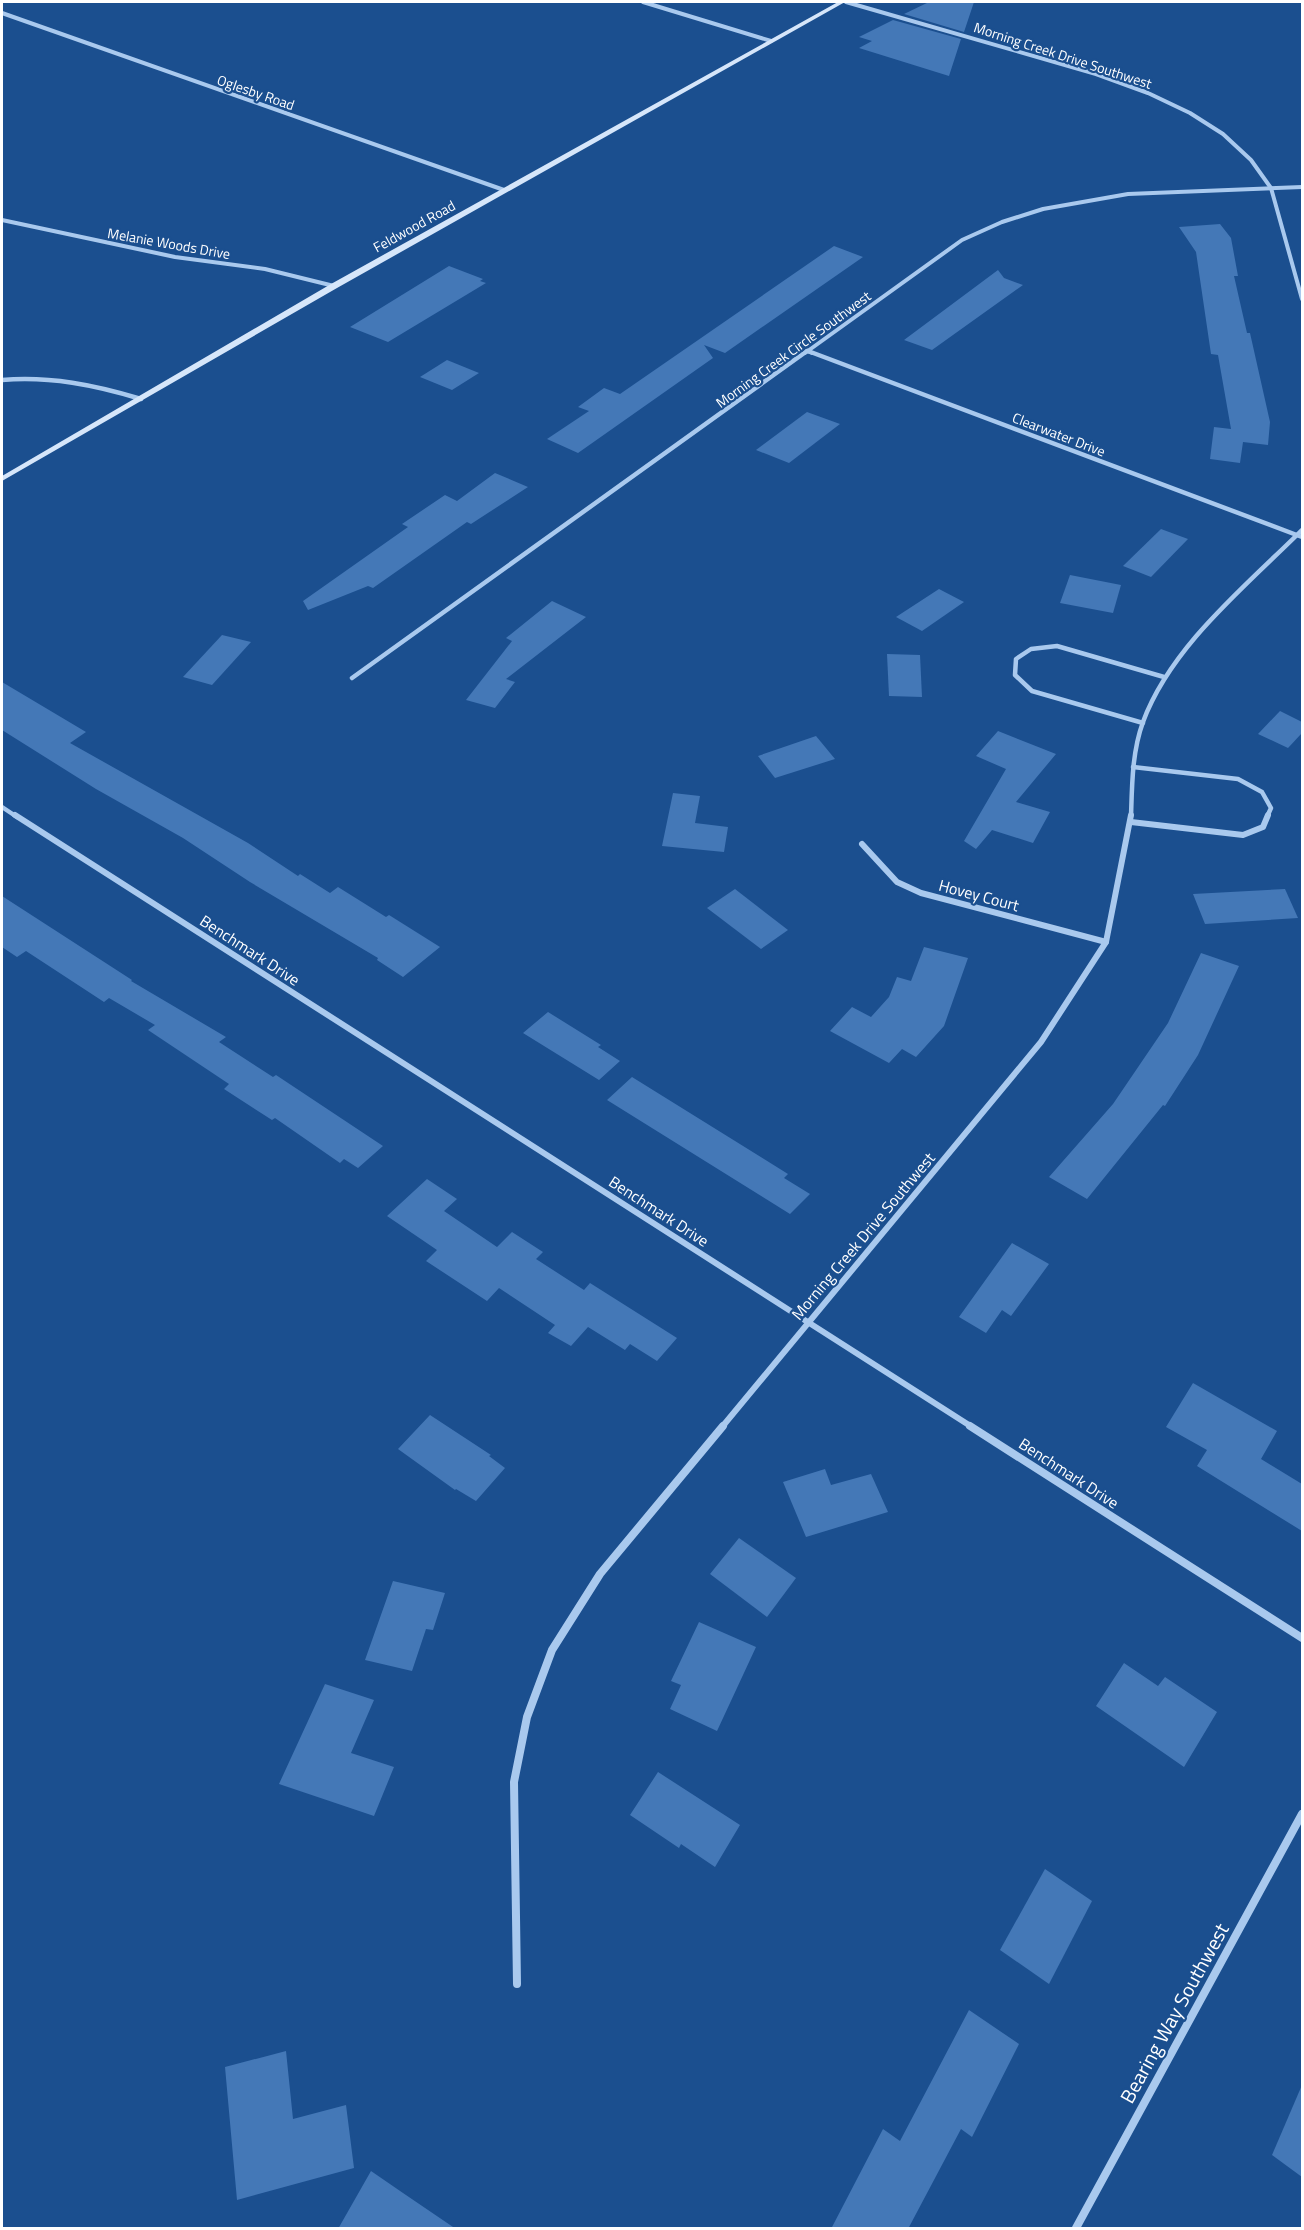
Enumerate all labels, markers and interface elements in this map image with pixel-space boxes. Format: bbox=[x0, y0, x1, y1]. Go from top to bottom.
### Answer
street label: Morning Creek Drive Southwest bbox=[971, 16, 1155, 94]
street label: Oglesby Road bbox=[214, 69, 298, 115]
street label: Feldwood Road bbox=[369, 195, 459, 257]
street label: Melanie Woods Drive bbox=[106, 222, 232, 264]
street label: Morning Creek Circle Southwest bbox=[711, 285, 875, 413]
street label: Clearwater Drive bbox=[1010, 407, 1108, 461]
street label: Hovey Court bbox=[936, 873, 1022, 917]
street label: Benchmark Drive bbox=[195, 909, 305, 991]
street label: Morning Creek Drive Southwest bbox=[785, 1147, 941, 1325]
street label: Benchmark Drive bbox=[604, 1170, 714, 1252]
street label: Benchmark Drive bbox=[1014, 1432, 1124, 1514]
street label: Bearing Way Southwest bbox=[1112, 1917, 1236, 2109]

